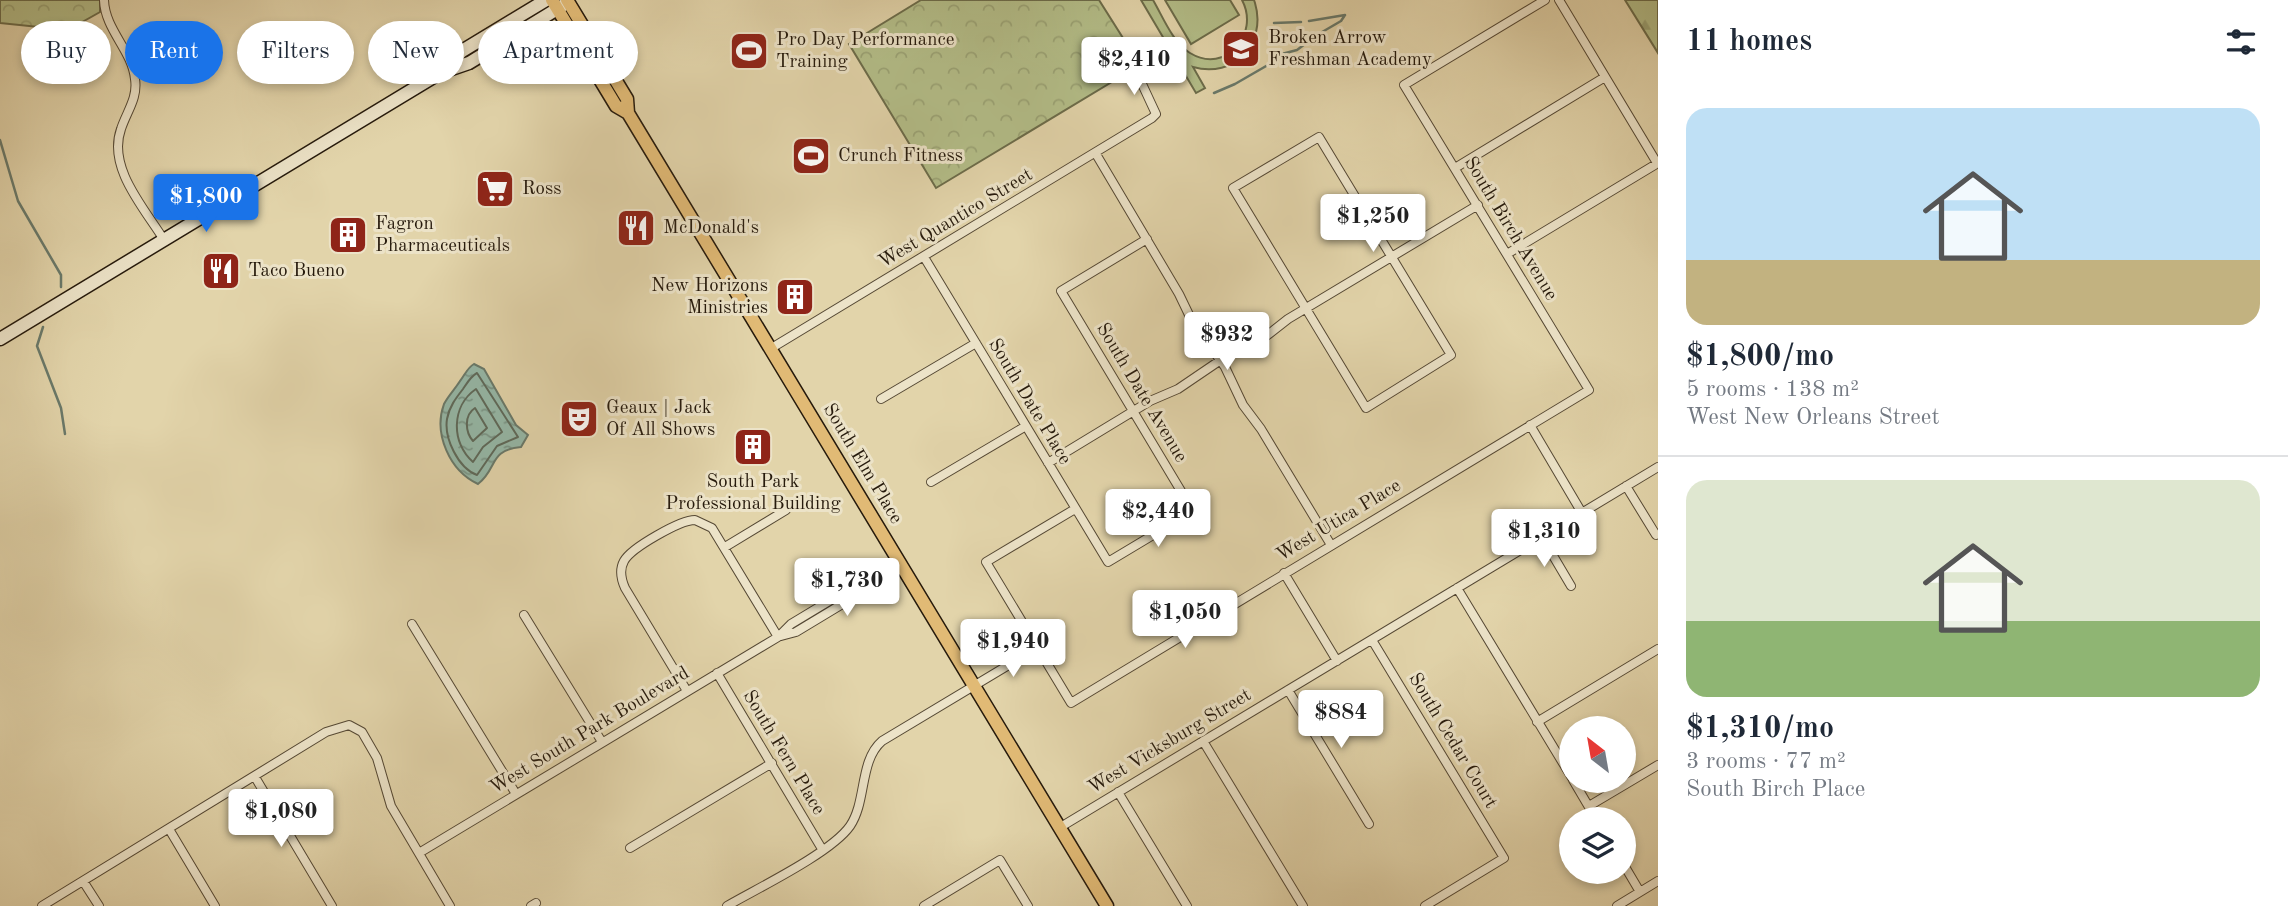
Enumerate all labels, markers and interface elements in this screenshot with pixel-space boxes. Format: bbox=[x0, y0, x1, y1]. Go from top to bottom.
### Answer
chip: Buy bbox=[21, 21, 111, 84]
chip: Rent bbox=[125, 21, 223, 84]
chip: Filters bbox=[237, 21, 354, 84]
chip: New bbox=[368, 21, 464, 84]
chip: Apartment bbox=[478, 21, 638, 84]
icon: filters bbox=[2222, 23, 2260, 61]
text: 11 homes bbox=[1686, 27, 1812, 57]
school or university icon: Broken Arrow Freshman Academy bbox=[1220, 28, 1262, 70]
place label: Broken Arrow Freshman Academy bbox=[1268, 29, 1432, 70]
sports icon: Pro Day Performance Training bbox=[728, 30, 770, 72]
place label: Pro Day Performance Training bbox=[776, 31, 954, 72]
pin: $2,410 bbox=[1077, 38, 1191, 97]
text: $2,410 bbox=[1097, 48, 1171, 71]
sports icon: Crunch Fitness bbox=[790, 135, 832, 177]
place label: Crunch Fitness bbox=[838, 147, 963, 166]
icon: home bbox=[1910, 153, 2036, 279]
street label: South Birch Avenue bbox=[1460, 154, 1560, 304]
street label: West Quantico Street bbox=[876, 166, 1036, 272]
supermarket icon: Ross bbox=[474, 168, 516, 210]
pin: $1,800 bbox=[149, 174, 263, 234]
place label: Ross bbox=[522, 180, 562, 199]
text: $1,800 bbox=[169, 185, 243, 208]
pin: $1,250 bbox=[1316, 194, 1430, 254]
text: $1,250 bbox=[1336, 205, 1410, 228]
restaurant icon: McDonald's bbox=[615, 207, 657, 249]
building icon: Fagron Pharmaceuticals bbox=[327, 214, 369, 256]
place label: Fagron Pharmaceuticals bbox=[375, 215, 510, 256]
place label: McDonald's bbox=[663, 219, 759, 238]
restaurant icon: Taco Bueno bbox=[200, 250, 242, 292]
place label: Taco Bueno bbox=[248, 262, 345, 281]
building icon: New Horizons Ministries bbox=[774, 276, 816, 318]
place label: New Horizons Ministries bbox=[651, 277, 768, 318]
pin: $932 bbox=[1186, 312, 1268, 372]
street label: South Date Avenue bbox=[1092, 320, 1190, 466]
text: $932 bbox=[1200, 323, 1254, 346]
street label: South Date Place bbox=[984, 336, 1074, 468]
text: $1,800/mo bbox=[1686, 342, 1834, 372]
text: 5 rooms · 138 m² bbox=[1686, 378, 1859, 401]
theatre icon: Geaux | Jack Of All Shows bbox=[558, 398, 600, 440]
place label: Geaux | Jack Of All Shows bbox=[606, 399, 715, 440]
street label: South Elm Place bbox=[819, 400, 905, 528]
text: West New Orleans Street bbox=[1686, 406, 1939, 429]
building icon: South Park Professional Building bbox=[732, 426, 774, 468]
place label: South Park Professional Building bbox=[665, 473, 841, 514]
street label: West Utica Place bbox=[1273, 476, 1405, 566]
pin: $2,440 bbox=[1101, 490, 1215, 549]
text: $2,440 bbox=[1121, 500, 1195, 523]
pin: $1,310 bbox=[1487, 510, 1601, 569]
text: $1,310 bbox=[1507, 520, 1581, 543]
icon: home bbox=[1910, 525, 2036, 651]
pin: $1,730 bbox=[790, 558, 904, 618]
text: $1,730 bbox=[810, 569, 884, 592]
pin: $1,050 bbox=[1128, 590, 1242, 650]
text: $1,050 bbox=[1148, 601, 1222, 624]
pin: $1,940 bbox=[956, 620, 1070, 679]
text: $1,940 bbox=[976, 630, 1050, 653]
street label: West South Park Boulevard bbox=[487, 664, 693, 798]
street label: South Cedar Court bbox=[1404, 670, 1500, 812]
street label: West Vicksburg Street bbox=[1085, 686, 1255, 798]
street label: South Fern Place bbox=[738, 687, 828, 819]
pin: $884 bbox=[1300, 690, 1382, 750]
text: $884 bbox=[1314, 701, 1368, 724]
text: $1,310/mo bbox=[1686, 714, 1834, 744]
north arrow bbox=[1559, 716, 1636, 793]
map controls bbox=[1559, 716, 1636, 884]
text: 3 rooms · 77 m² bbox=[1686, 750, 1846, 773]
text: South Birch Place bbox=[1686, 778, 1865, 801]
pin: $1,080 bbox=[224, 790, 338, 849]
text: $1,080 bbox=[244, 800, 318, 823]
button: layers bbox=[1559, 807, 1636, 884]

